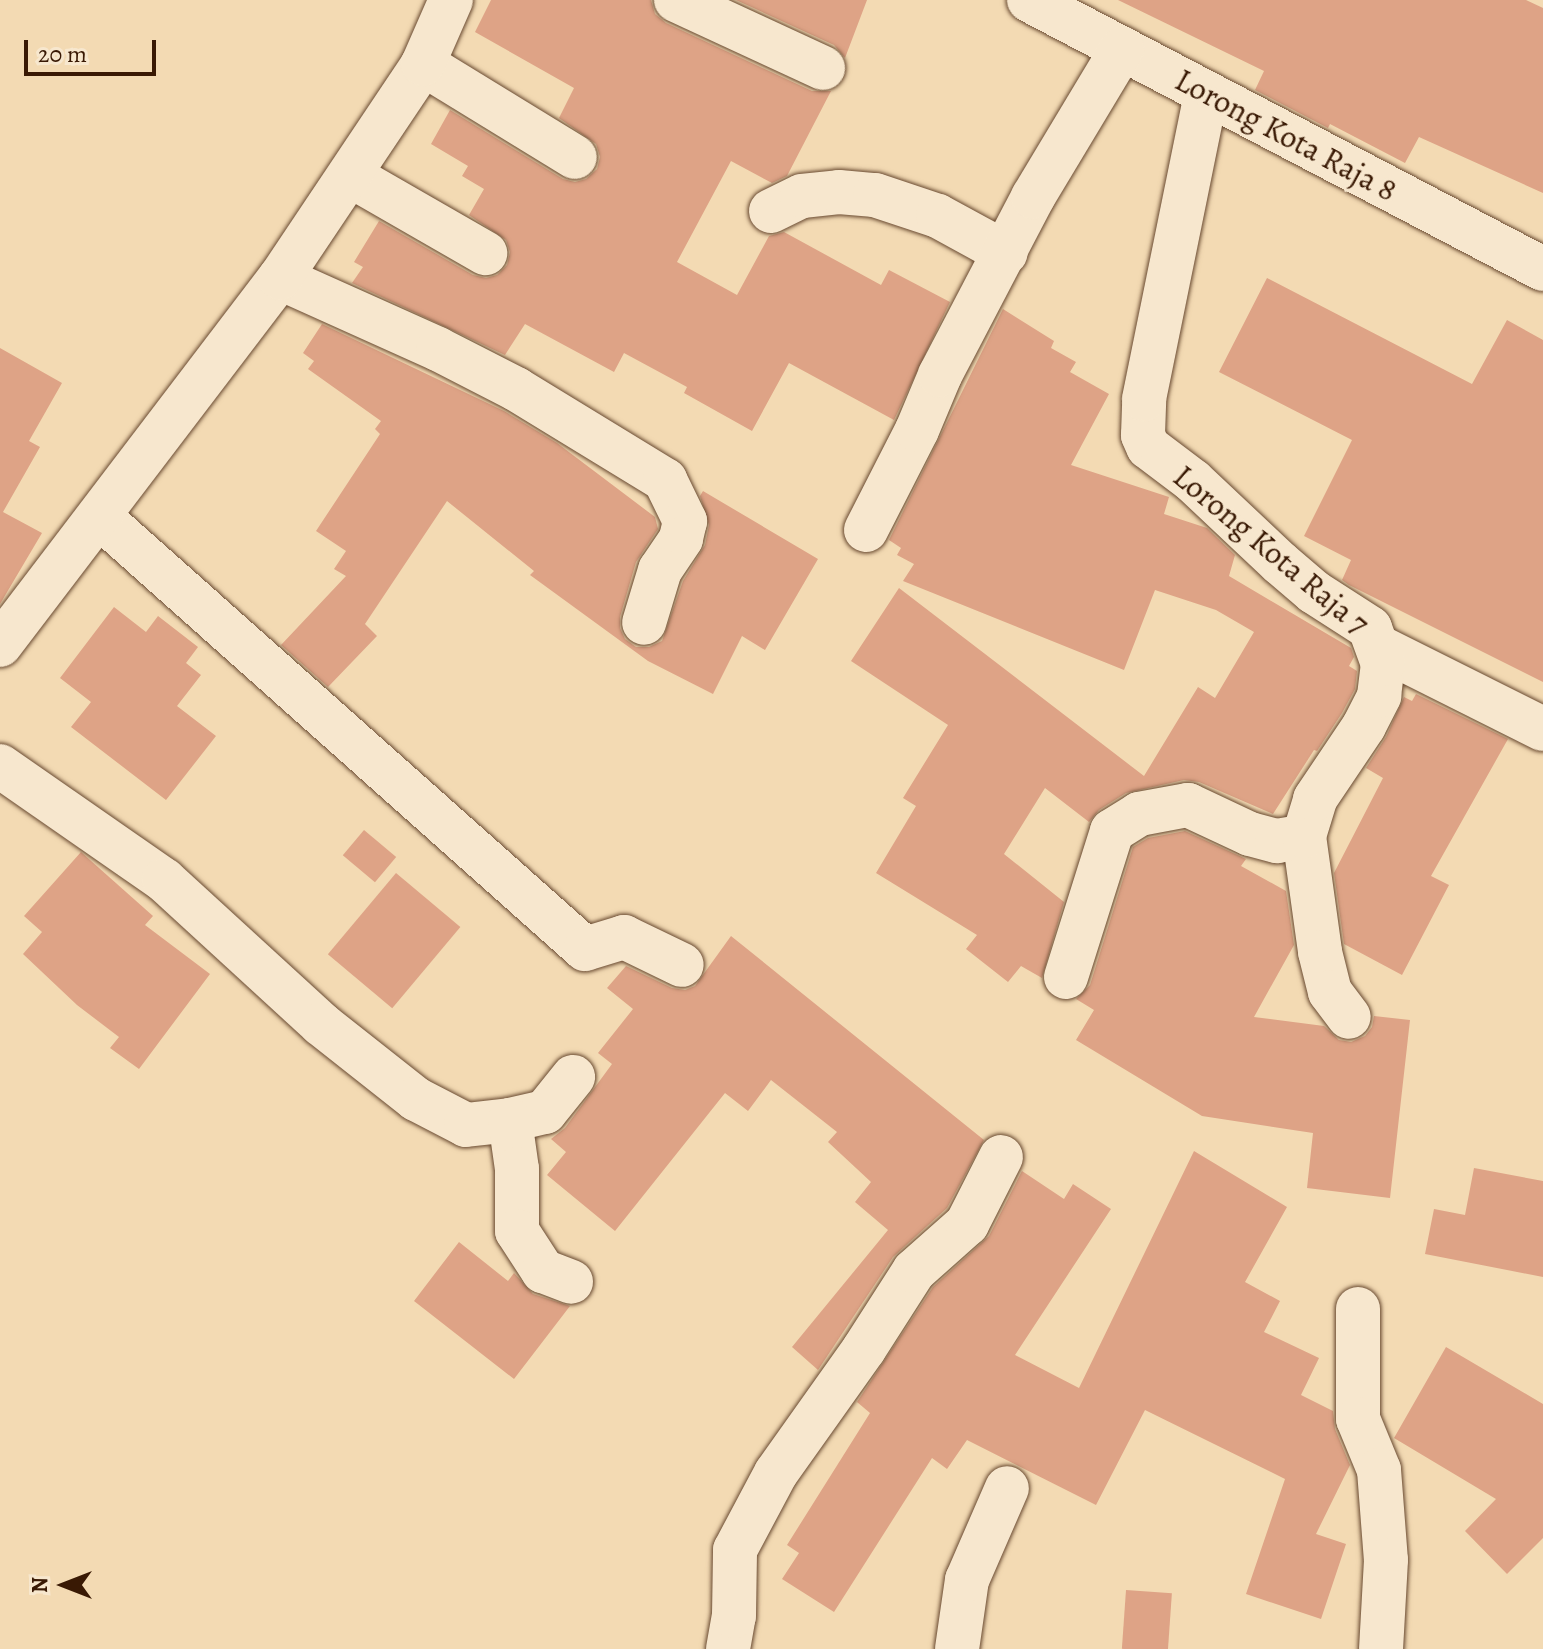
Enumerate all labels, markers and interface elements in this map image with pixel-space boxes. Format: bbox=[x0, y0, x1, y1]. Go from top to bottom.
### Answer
scale bar bbox=[28, 24, 160, 74]
text: 20 m bbox=[38, 38, 87, 70]
street label: Lorong Kota Raja 8 bbox=[1169, 60, 1403, 210]
street label: Lorong Kota Raja 7 bbox=[1165, 457, 1377, 643]
north arrow bbox=[24, 1545, 104, 1625]
text: N bbox=[25, 1577, 55, 1593]

